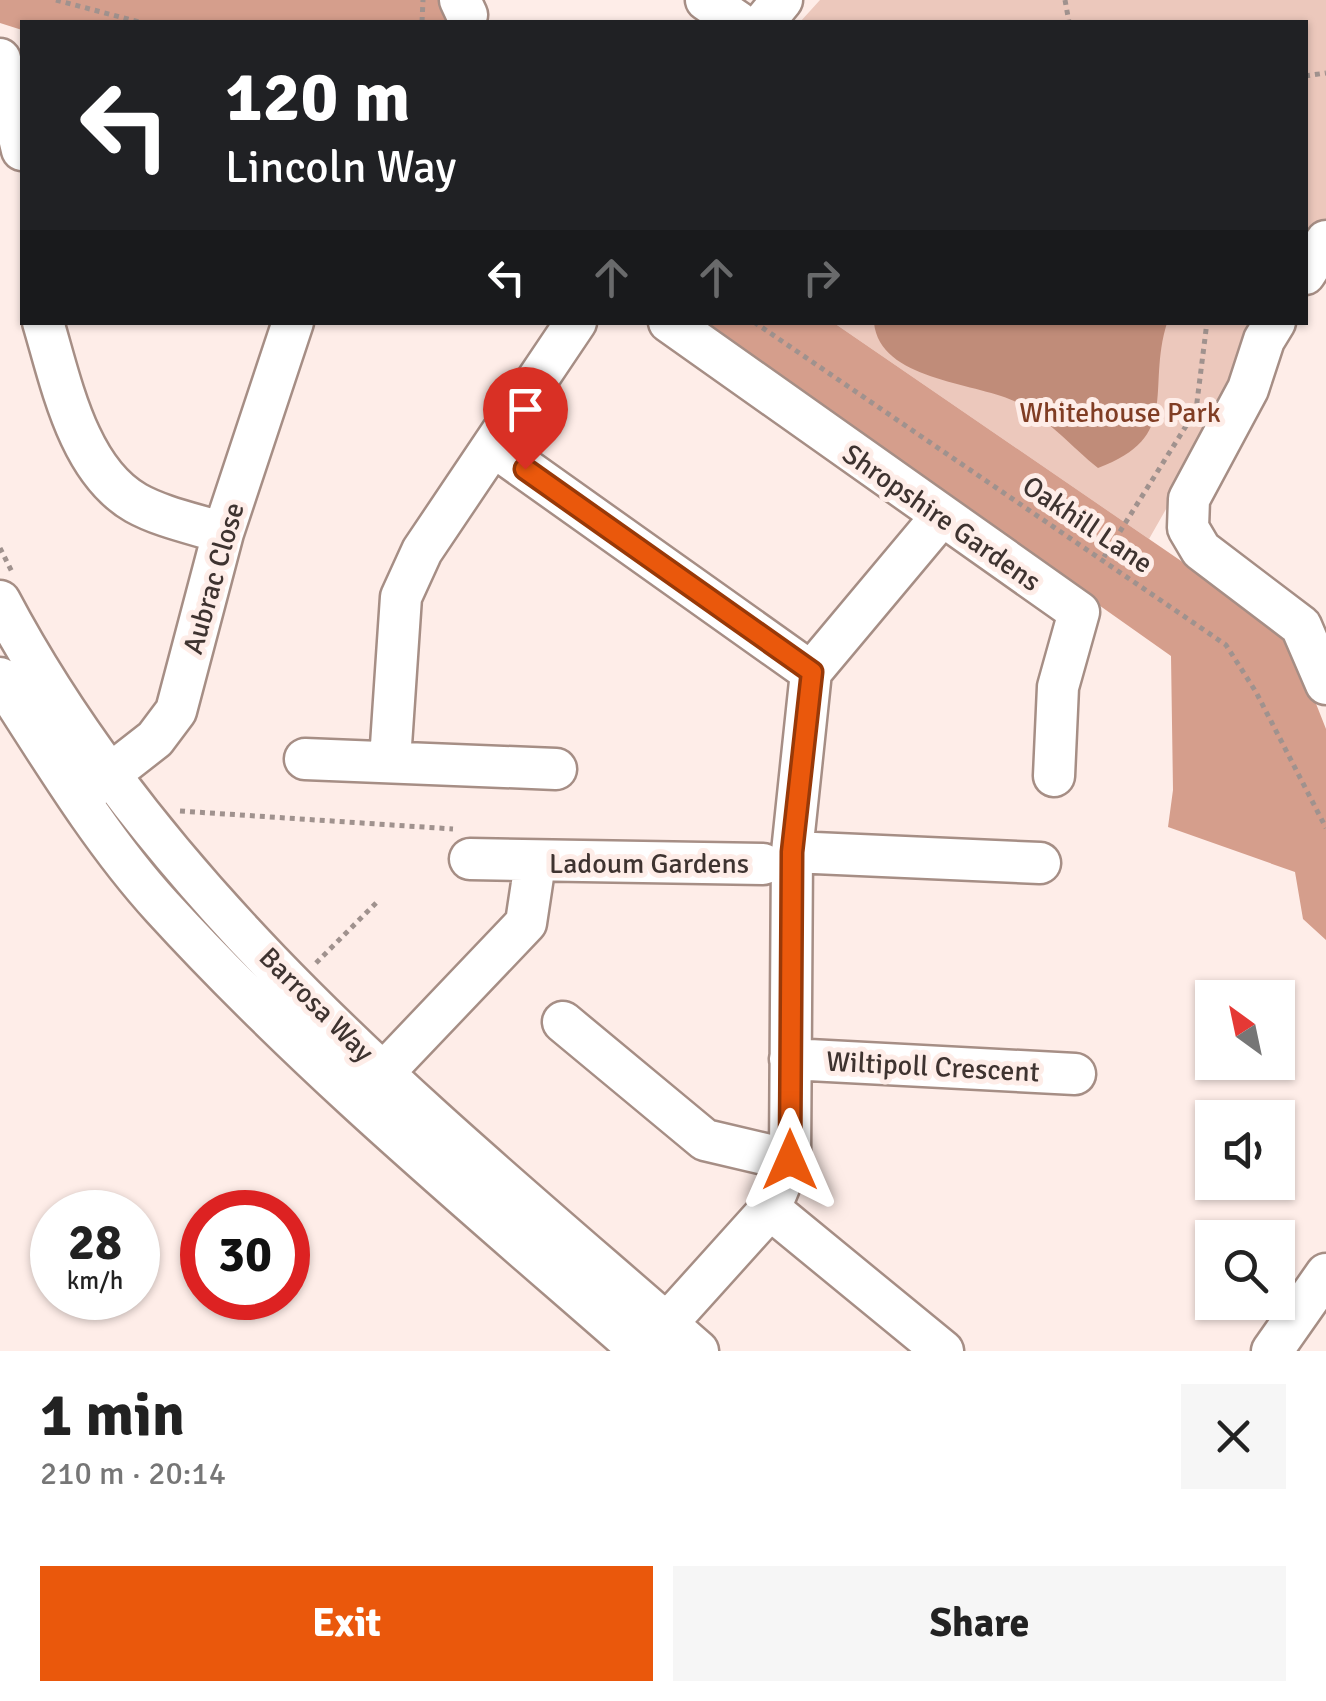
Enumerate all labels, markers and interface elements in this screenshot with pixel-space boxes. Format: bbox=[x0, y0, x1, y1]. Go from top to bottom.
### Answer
text: 120 m bbox=[225, 54, 410, 140]
icon: left bbox=[60, 60, 190, 190]
text: Lincoln Way bbox=[225, 140, 456, 195]
icon: left bbox=[479, 250, 534, 305]
icon: ahead bbox=[584, 250, 639, 305]
icon: ahead bbox=[689, 250, 744, 305]
icon: right bbox=[794, 250, 849, 305]
pin bbox=[483, 367, 568, 470]
icon: arrive bbox=[498, 382, 553, 437]
park label: Whitehouse Park bbox=[1019, 396, 1221, 430]
street label: Shropshire Gardens bbox=[836, 437, 1047, 599]
street label: Oakhill Lane bbox=[1016, 469, 1159, 581]
street label: Aubrac Close bbox=[176, 499, 252, 658]
street label: Ladoum Gardens bbox=[549, 847, 749, 881]
street label: Barrosa Way bbox=[252, 940, 381, 1069]
north arrow bbox=[1195, 980, 1295, 1080]
map controls bbox=[1195, 980, 1295, 1320]
street label: Wiltipoll Crescent bbox=[825, 1044, 1041, 1090]
button: sound bbox=[1195, 1100, 1295, 1200]
position arrow bbox=[738, 1108, 842, 1212]
speed limit sign: 30 bbox=[180, 1190, 310, 1320]
text: 28 bbox=[68, 1212, 122, 1274]
button: search bbox=[1195, 1220, 1295, 1320]
text: km/h bbox=[67, 1265, 123, 1296]
text: 1 min bbox=[40, 1379, 185, 1453]
button: close bbox=[1181, 1384, 1286, 1489]
text: 210 m · 20:14 bbox=[40, 1454, 226, 1493]
button: Exit bbox=[40, 1566, 653, 1681]
button: Share bbox=[673, 1566, 1286, 1681]

